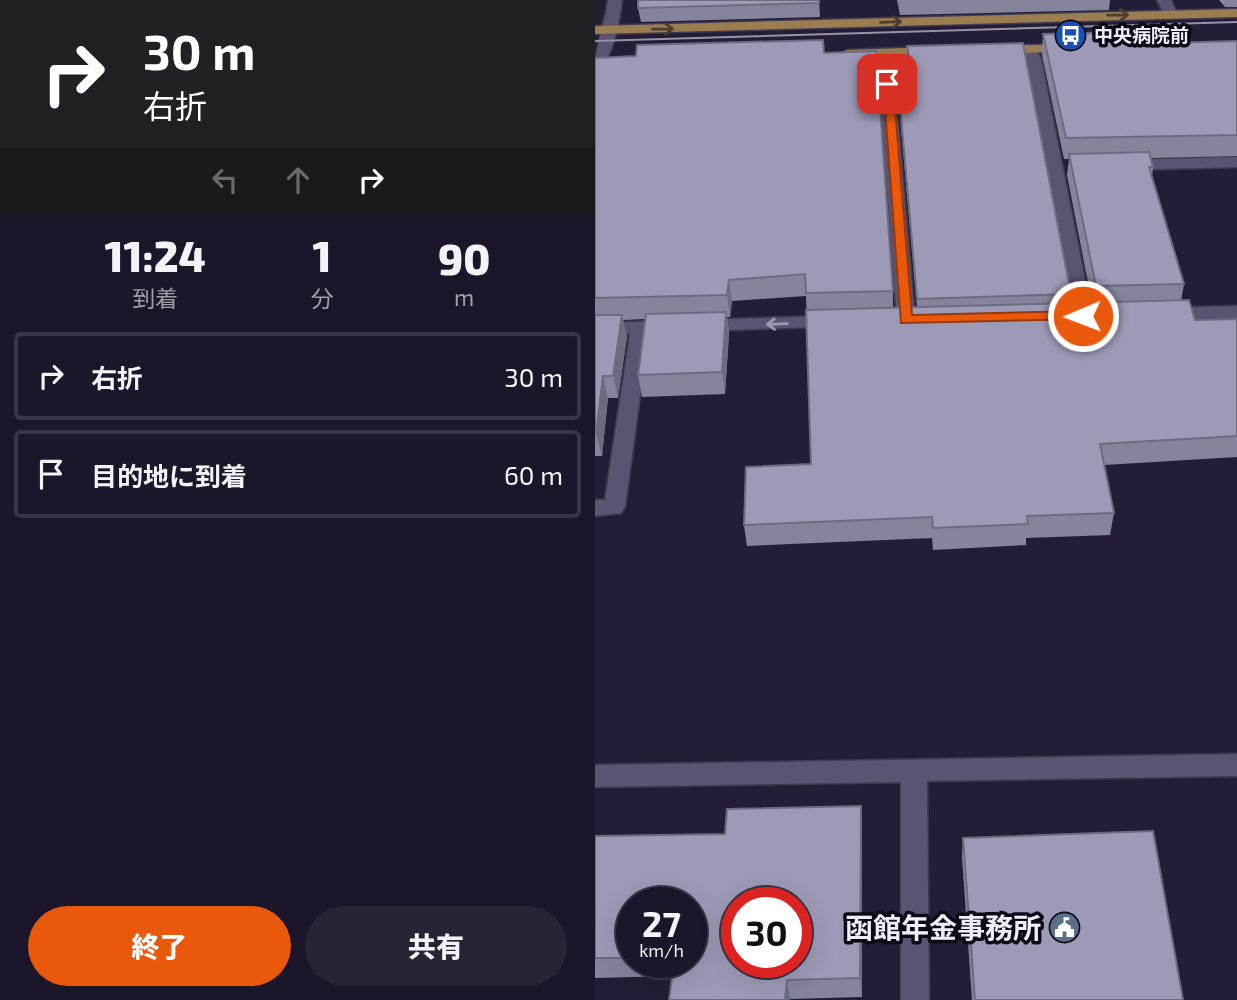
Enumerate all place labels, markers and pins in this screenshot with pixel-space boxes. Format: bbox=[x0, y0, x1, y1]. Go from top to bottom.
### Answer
bus stop icon: 中央病院前 bbox=[1054, 18, 1088, 52]
place label: 中央病院前 bbox=[1094, 23, 1189, 46]
pin bbox=[857, 54, 917, 114]
place label: 函館年金事務所 bbox=[845, 910, 1041, 944]
public building icon: 函館年金事務所 bbox=[1047, 911, 1081, 945]

